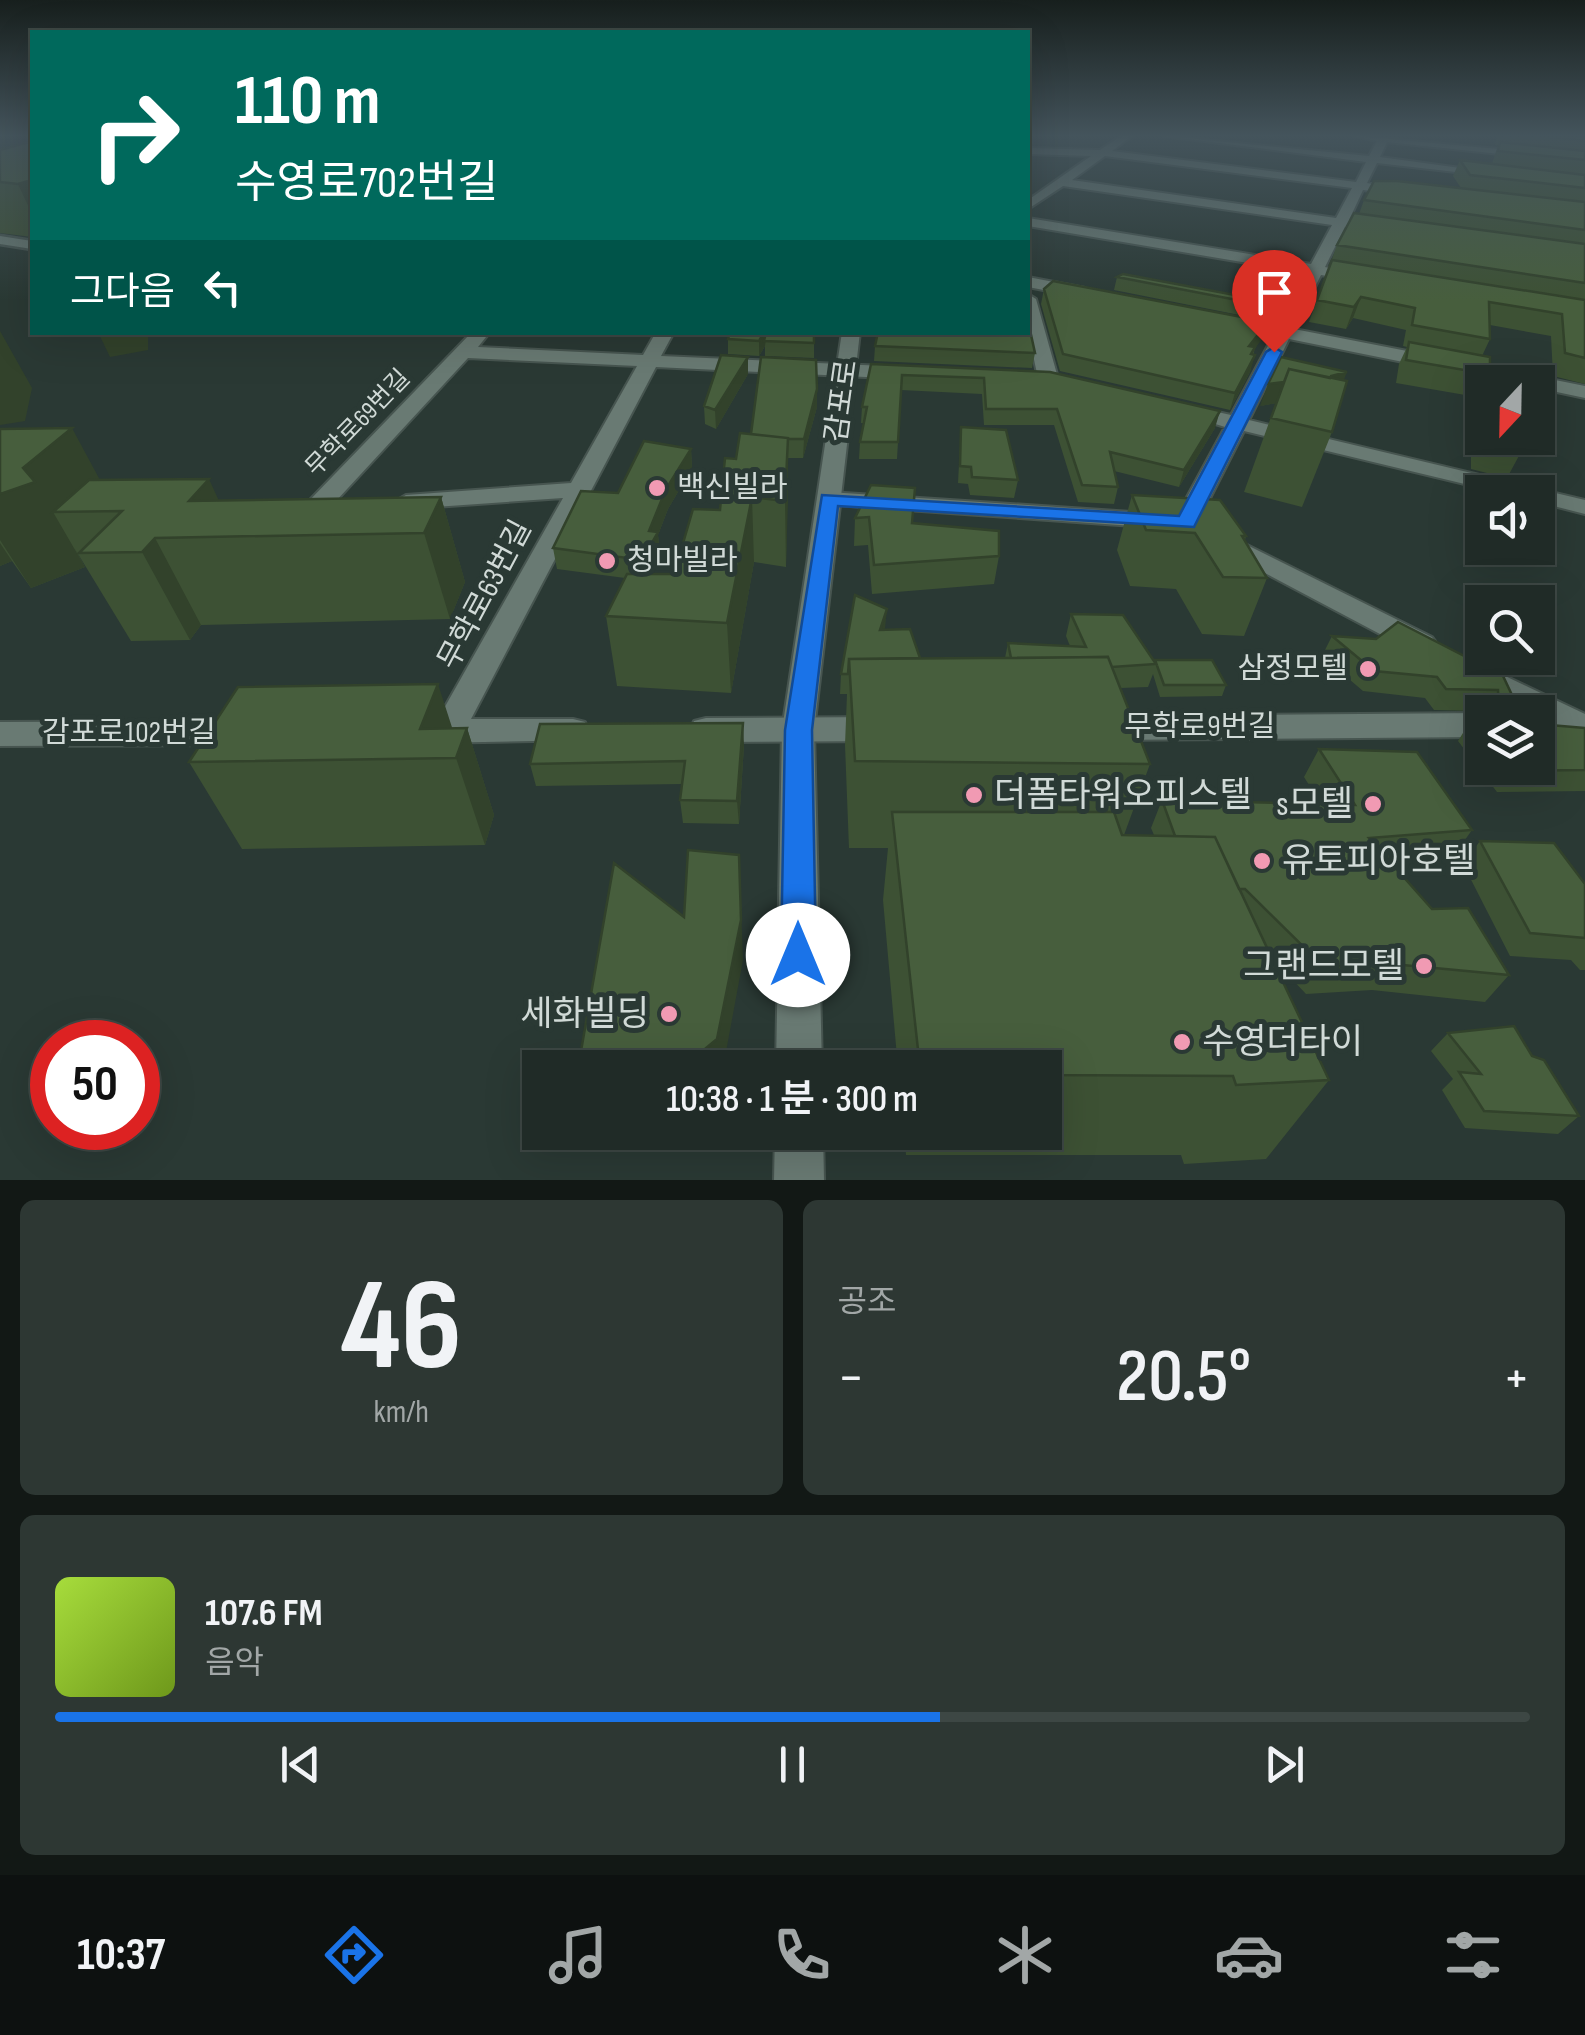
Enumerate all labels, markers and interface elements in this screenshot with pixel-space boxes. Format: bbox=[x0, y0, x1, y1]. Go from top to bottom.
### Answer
text: 110 m bbox=[235, 60, 381, 144]
icon: right bbox=[70, 70, 200, 200]
text: 수영로702번길 bbox=[235, 156, 498, 211]
pin bbox=[1232, 250, 1317, 353]
icon: left bbox=[195, 260, 250, 315]
icon: arrive bbox=[1247, 265, 1302, 320]
text: 그다음 bbox=[70, 270, 175, 315]
street label: 감포로 bbox=[818, 357, 866, 445]
street label: 무학로69번길 bbox=[299, 363, 417, 483]
north arrow bbox=[1465, 365, 1555, 455]
map controls bbox=[1465, 365, 1555, 785]
place label: 백신빌라 bbox=[677, 470, 788, 506]
button: sound bbox=[1465, 475, 1555, 565]
marker: 백신빌라 bbox=[646, 477, 668, 499]
street label: 무학로63번길 bbox=[431, 514, 539, 676]
place label: 청마빌라 bbox=[627, 543, 738, 579]
marker: 청마빌라 bbox=[596, 550, 618, 572]
button: search bbox=[1465, 585, 1555, 675]
place label: 삼정모텔 bbox=[1238, 651, 1348, 687]
marker: 삼정모텔 bbox=[1357, 658, 1379, 680]
button: layers bbox=[1465, 695, 1555, 785]
street label: 무학로9번길 bbox=[1124, 709, 1276, 745]
street label: 감포로102번길 bbox=[42, 715, 216, 751]
place label: 더폼타워오피스텔 bbox=[994, 774, 1252, 817]
place label: s모텔 bbox=[1276, 783, 1353, 826]
marker: 더폼타워오피스텔 bbox=[963, 784, 985, 806]
marker: s모텔 bbox=[1362, 793, 1384, 815]
place label: 유토피아호텔 bbox=[1282, 840, 1475, 883]
marker: 유토피아호텔 bbox=[1251, 850, 1273, 872]
position arrow bbox=[746, 903, 850, 1007]
place label: 그랜드모텔 bbox=[1243, 945, 1404, 988]
marker: 그랜드모텔 bbox=[1413, 955, 1435, 977]
place label: 세화빌딩 bbox=[520, 993, 649, 1036]
marker: 세화빌딩 bbox=[658, 1003, 680, 1025]
speed limit sign: 50 bbox=[30, 1020, 160, 1150]
place label: 수영더타이 bbox=[1202, 1021, 1363, 1064]
marker: 수영더타이 bbox=[1171, 1031, 1193, 1053]
text: 10:38 · 1 분 · 300 m bbox=[666, 1077, 918, 1122]
text: 46 bbox=[340, 1250, 462, 1406]
text: 공조 bbox=[838, 1283, 896, 1322]
text: 20.5° bbox=[1116, 1332, 1251, 1423]
text: − bbox=[838, 1345, 864, 1412]
text: + bbox=[1503, 1345, 1530, 1412]
text: km/h bbox=[374, 1393, 429, 1432]
text: 107.6 FM bbox=[205, 1591, 323, 1636]
text: 음악 bbox=[205, 1644, 264, 1683]
icon: previous bbox=[273, 1737, 328, 1792]
icon: pause bbox=[765, 1737, 820, 1792]
icon: next bbox=[1257, 1737, 1312, 1792]
icon: directions bbox=[319, 1920, 389, 1990]
icon: music bbox=[543, 1920, 613, 1990]
icon: phone bbox=[767, 1920, 837, 1990]
icon: climate bbox=[990, 1920, 1060, 1990]
icon: car bbox=[1214, 1920, 1284, 1990]
icon: filters bbox=[1438, 1920, 1508, 1990]
text: 10:37 bbox=[77, 1928, 165, 1983]

